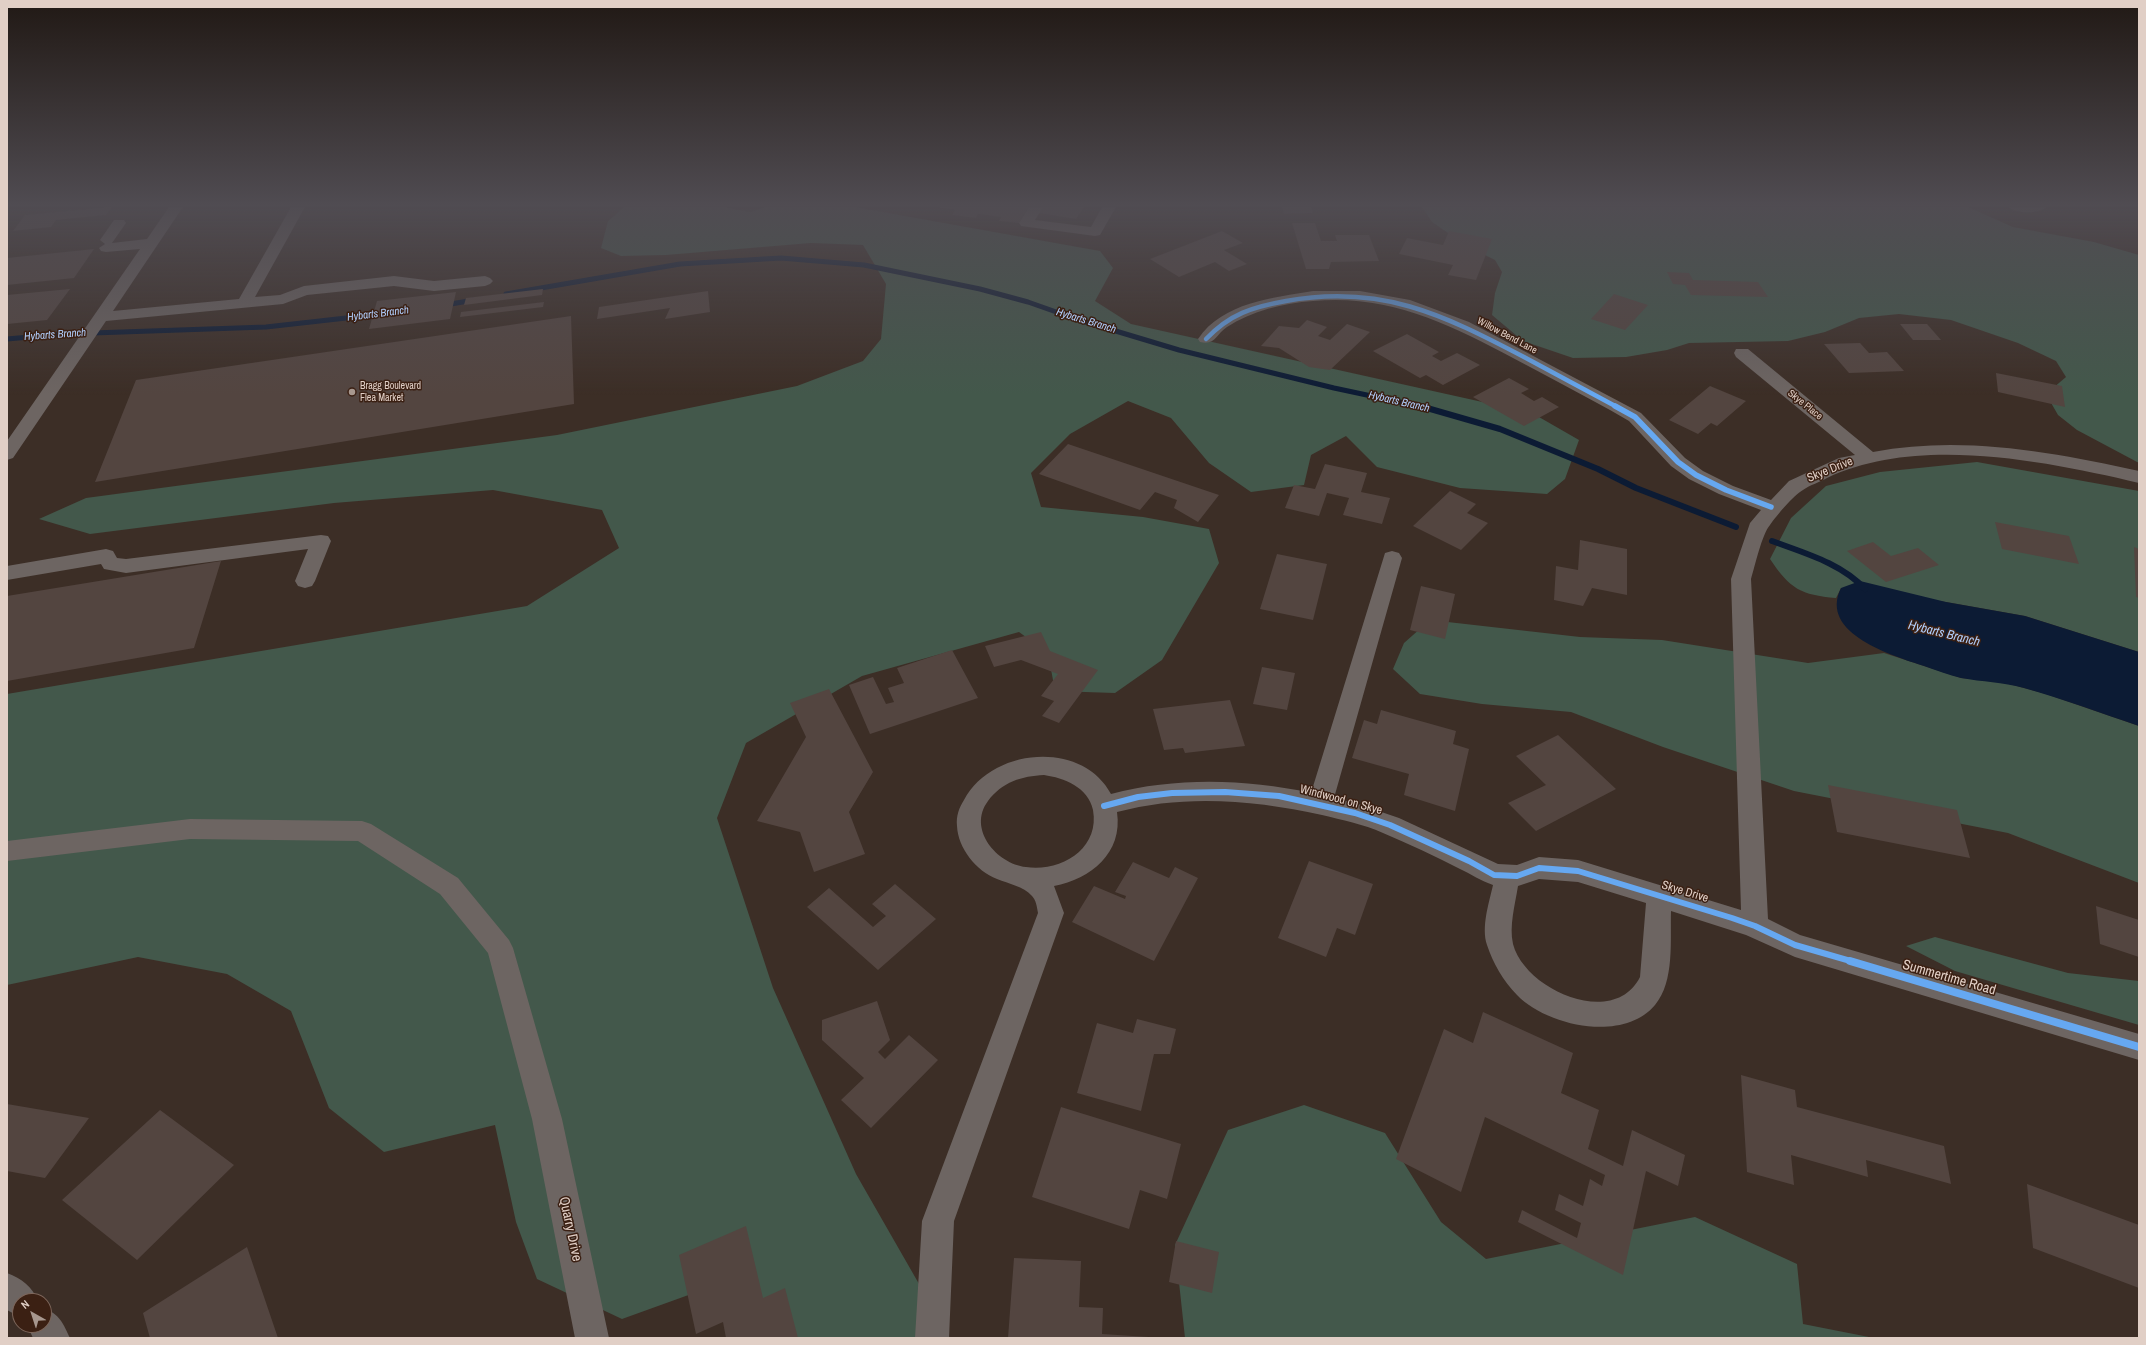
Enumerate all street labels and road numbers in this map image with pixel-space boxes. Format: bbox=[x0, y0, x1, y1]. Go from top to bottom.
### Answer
street label: Willow Bend Lane bbox=[1475, 315, 1539, 357]
street label: Skye Place bbox=[1785, 387, 1825, 423]
street label: Skye Drive bbox=[1805, 454, 1855, 486]
street label: Windwood on Skye bbox=[1298, 782, 1384, 818]
street label: Skye Drive bbox=[1660, 878, 1710, 906]
street label: Summertime Road bbox=[1900, 957, 1998, 999]
street label: Quarry Drive bbox=[555, 1195, 585, 1263]

